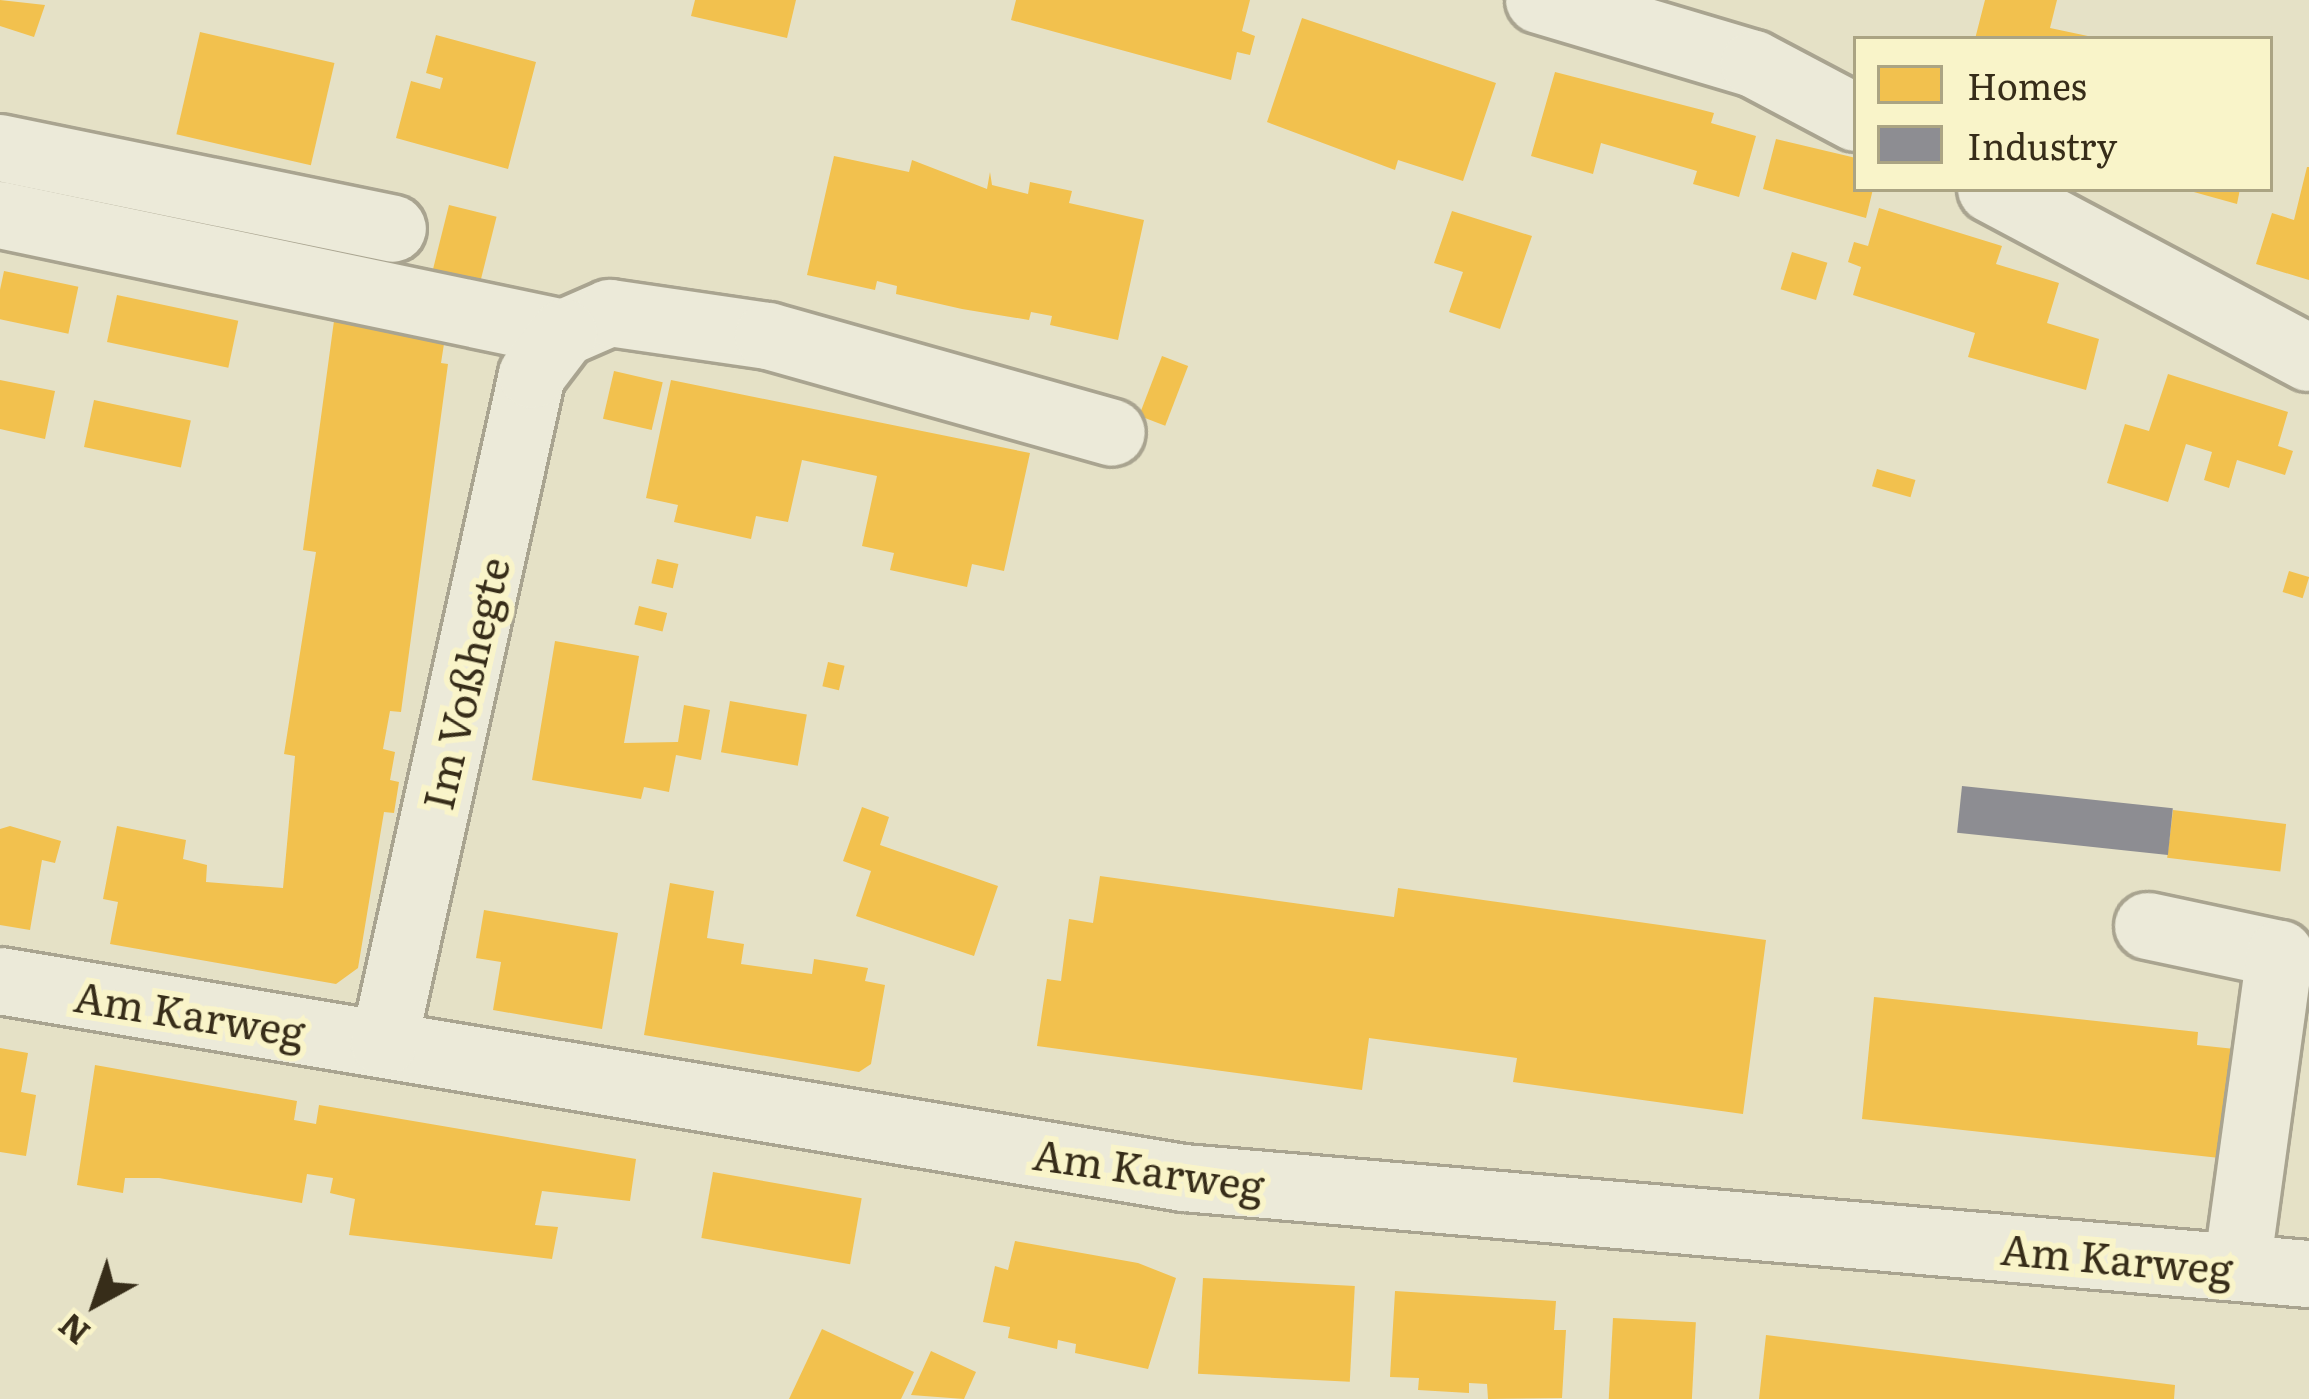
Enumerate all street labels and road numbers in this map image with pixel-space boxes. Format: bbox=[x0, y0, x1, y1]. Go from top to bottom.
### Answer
street label: Im Voßhegte bbox=[410, 552, 518, 814]
street label: Am Karweg bbox=[71, 969, 309, 1055]
street label: Am Karweg bbox=[1030, 1127, 1268, 1209]
street label: Am Karweg bbox=[1999, 1222, 2235, 1292]

